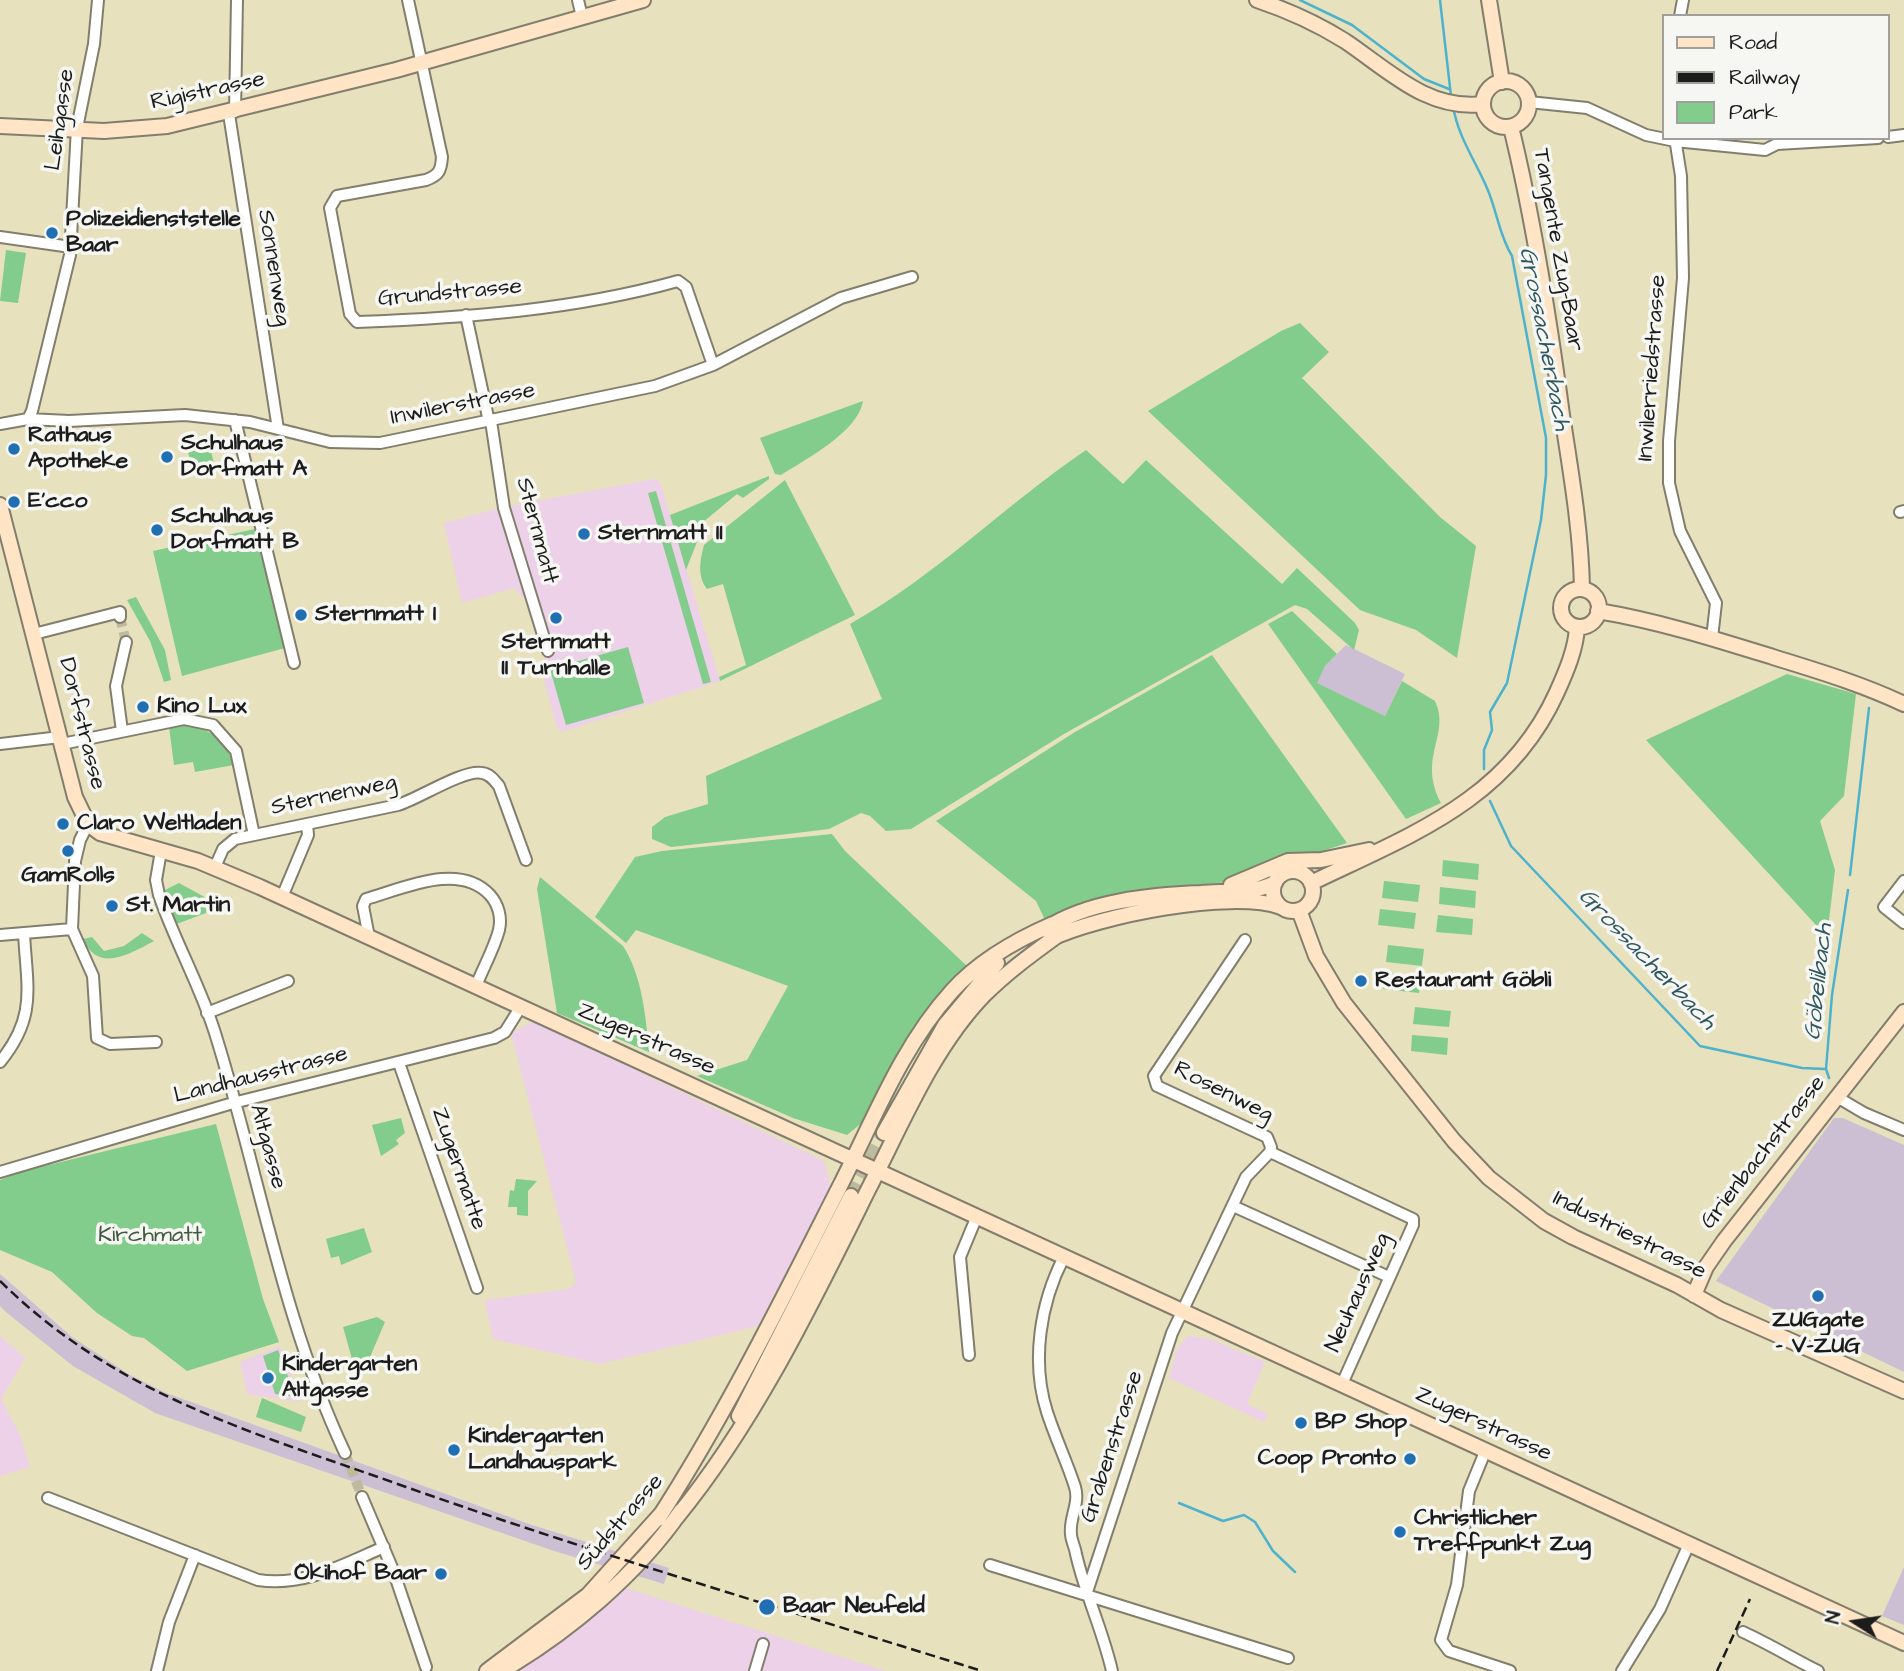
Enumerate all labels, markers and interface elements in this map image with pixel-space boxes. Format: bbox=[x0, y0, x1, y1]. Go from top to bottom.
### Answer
legend bbox=[1662, 14, 1890, 140]
text: Road bbox=[1729, 28, 1777, 57]
text: Railway bbox=[1729, 63, 1800, 92]
street label: Rigistrasse bbox=[148, 66, 268, 118]
street label: Leihgasse bbox=[40, 67, 82, 173]
text: Park bbox=[1729, 98, 1778, 127]
street label: Tangente Zug-Baar bbox=[1526, 146, 1588, 354]
place label: Polizeidienststelle Baar bbox=[66, 206, 241, 260]
street label: Sonnenweg bbox=[250, 208, 296, 328]
marker: Polizeidienststelle Baar bbox=[44, 225, 60, 241]
water label: Grossacherbach bbox=[1511, 245, 1575, 433]
street label: Grundstrasse bbox=[377, 274, 523, 314]
street label: Inwilerriedstrasse bbox=[1633, 274, 1673, 462]
street label: Inwilerstrasse bbox=[388, 377, 538, 433]
place label: Rathaus Apotheke bbox=[28, 422, 128, 476]
place label: Schulhaus Dorfmatt A bbox=[181, 430, 307, 484]
marker: Rathaus Apotheke bbox=[6, 441, 22, 457]
marker: Schulhaus Dorfmatt A bbox=[159, 449, 175, 465]
street label: Sternmatt bbox=[509, 475, 563, 587]
place label: E'cco bbox=[28, 488, 87, 516]
marker: E'cco bbox=[6, 494, 22, 510]
place label: Schulhaus Dorfmatt B bbox=[171, 503, 299, 557]
place label: Sternmatt II bbox=[598, 520, 723, 548]
marker: Schulhaus Dorfmatt B bbox=[149, 522, 165, 538]
marker: Sternmatt II bbox=[576, 526, 592, 542]
place label: Sternmatt I bbox=[315, 601, 437, 629]
marker: Sternmatt I bbox=[293, 607, 309, 623]
marker: Sternmatt II Turnhalle bbox=[548, 610, 564, 626]
place label: Sternmatt II Turnhalle bbox=[501, 629, 611, 683]
street label: Dorfstrasse bbox=[51, 655, 111, 793]
place label: Kino Lux bbox=[157, 693, 246, 721]
marker: Kino Lux bbox=[135, 699, 151, 715]
street label: Sternenweg bbox=[269, 769, 399, 823]
place label: Claro Weltladen bbox=[77, 810, 241, 838]
marker: Claro Weltladen bbox=[55, 816, 71, 832]
marker: GamRolls bbox=[60, 843, 76, 859]
place label: GamRolls bbox=[21, 862, 115, 890]
water label: Grossacherbach bbox=[1571, 883, 1721, 1037]
place label: St. Martin bbox=[126, 892, 230, 920]
marker: St. Martin bbox=[104, 898, 120, 914]
water label: Göbelibach bbox=[1800, 922, 1840, 1042]
place label: Restaurant Göbli bbox=[1375, 967, 1551, 995]
marker: Restaurant Göbli bbox=[1353, 973, 1369, 989]
street label: Zugerstrasse bbox=[573, 997, 719, 1083]
street label: Landhausstrasse bbox=[171, 1041, 351, 1111]
street label: Rosenweg bbox=[1169, 1056, 1277, 1130]
street label: Grienbachstrasse bbox=[1695, 1071, 1833, 1235]
street label: Altgasse bbox=[242, 1102, 292, 1192]
street label: Zugermatte bbox=[424, 1104, 492, 1234]
street label: Industriestrasse bbox=[1548, 1185, 1710, 1287]
park label: Kirchmatt bbox=[98, 1222, 202, 1250]
street label: Neuhausweg bbox=[1320, 1229, 1398, 1357]
marker: ZUGgate - V-ZUG bbox=[1810, 1288, 1826, 1304]
place label: ZUGgate - V-ZUG bbox=[1772, 1307, 1864, 1361]
place label: Kindergarten Altgasse bbox=[282, 1351, 417, 1405]
street label: Grabenstrasse bbox=[1075, 1368, 1151, 1526]
marker: Kindergarten Altgasse bbox=[260, 1370, 276, 1386]
street label: Zugerstrasse bbox=[1410, 1381, 1556, 1469]
place label: BP Shop bbox=[1315, 1409, 1407, 1437]
marker: BP Shop bbox=[1293, 1415, 1309, 1431]
place label: Kindergarten Landhauspark bbox=[468, 1423, 617, 1477]
marker: Kindergarten Landhauspark bbox=[446, 1442, 462, 1458]
place label: Coop Pronto bbox=[1258, 1445, 1396, 1473]
marker: Coop Pronto bbox=[1402, 1451, 1418, 1467]
street label: Südstrasse bbox=[572, 1469, 670, 1577]
place label: Christlicher Treffpunkt Zug bbox=[1414, 1505, 1591, 1559]
marker: Christlicher Treffpunkt Zug bbox=[1392, 1524, 1408, 1540]
place label: Ökihof Baar bbox=[294, 1560, 427, 1588]
marker: Ökihof Baar bbox=[433, 1566, 449, 1582]
north arrow bbox=[1820, 1587, 1890, 1657]
place label: Baar Neufeld bbox=[783, 1593, 925, 1621]
marker: Baar Neufeld bbox=[757, 1597, 777, 1617]
text: N bbox=[1820, 1609, 1848, 1626]

